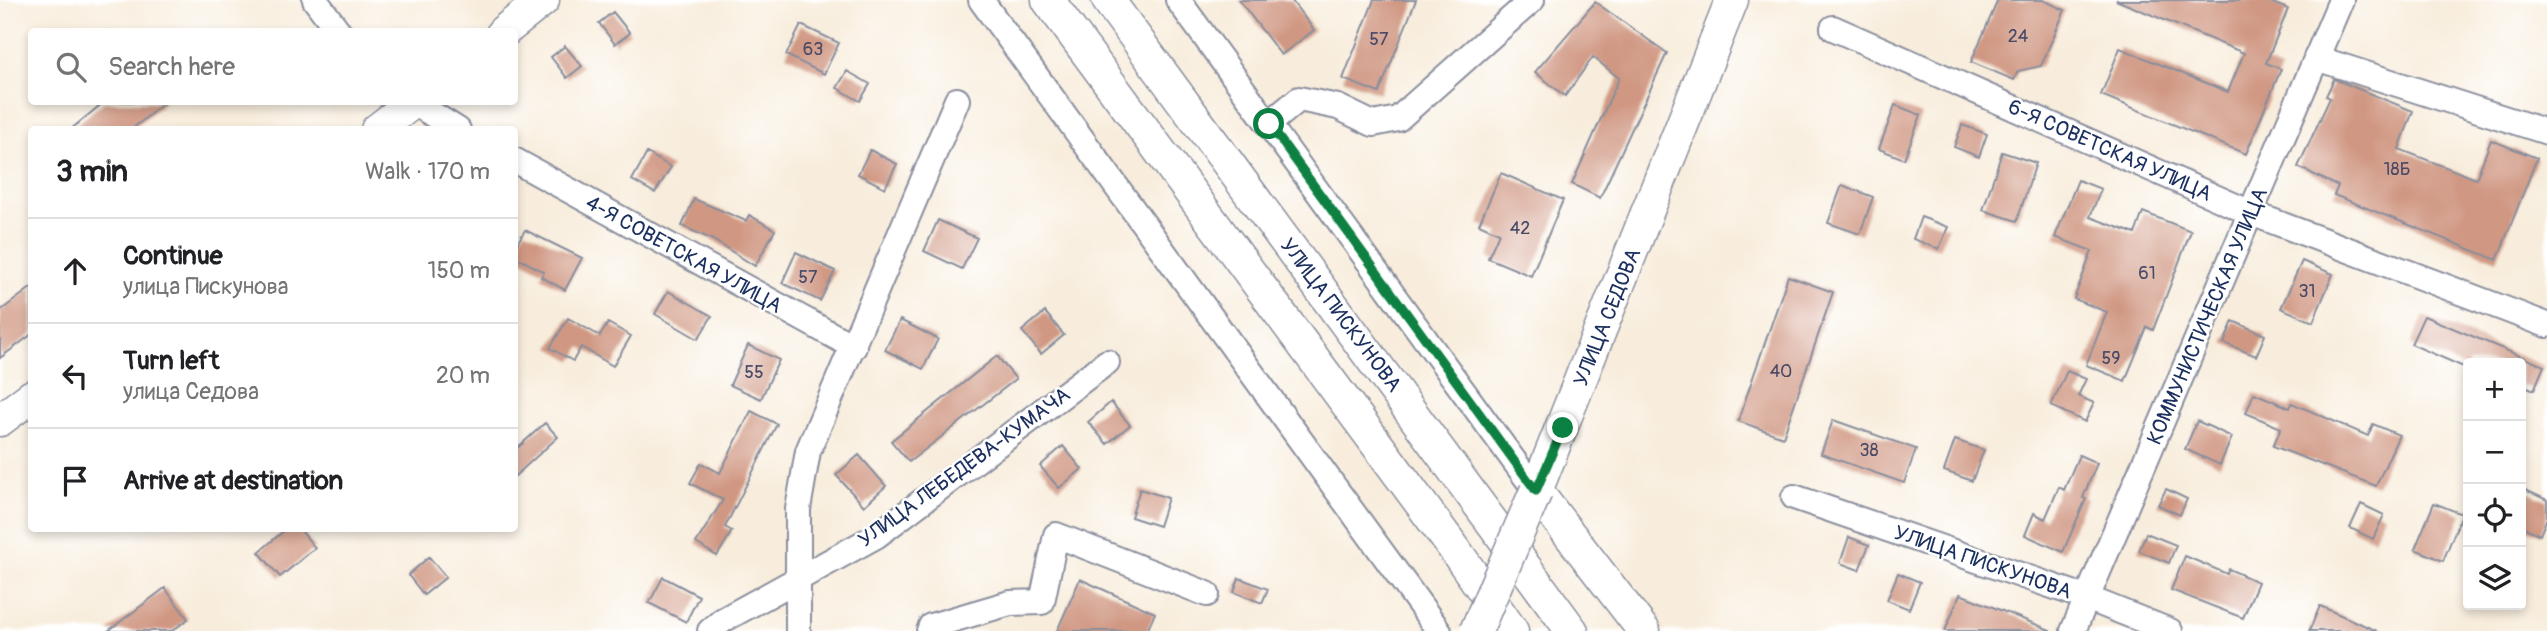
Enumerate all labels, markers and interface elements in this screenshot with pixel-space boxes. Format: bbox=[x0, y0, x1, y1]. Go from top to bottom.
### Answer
house number: 24 bbox=[2008, 25, 2029, 48]
search box bbox=[28, 28, 518, 105]
house number: 57 bbox=[1369, 28, 1389, 51]
house number: 63 bbox=[803, 38, 823, 61]
icon: search bbox=[52, 48, 90, 86]
text: Search here bbox=[108, 51, 235, 83]
street label: 6-Я СОВЕТСКАЯ УЛИЦА bbox=[2004, 93, 2216, 208]
route start bbox=[1253, 108, 1284, 139]
text: 3 min bbox=[56, 153, 128, 190]
text: Walk · 170 m bbox=[365, 157, 490, 186]
house number: 18Б bbox=[2384, 158, 2410, 181]
street label: КОММУНИСТИЧЕСКАЯ УЛИЦА bbox=[2141, 184, 2274, 449]
street label: 4-Я СОВЕТСКАЯ УЛИЦА bbox=[581, 189, 787, 320]
house number: 42 bbox=[1510, 217, 1530, 240]
street label: УЛИЦА ПИСКУНОВА bbox=[1274, 233, 1407, 398]
text: Continue bbox=[123, 240, 223, 272]
street label: УЛИЦА СЕДОВА bbox=[1568, 244, 1647, 390]
icon: ahead bbox=[56, 252, 94, 290]
text: 150 m bbox=[427, 256, 490, 285]
house number: 61 bbox=[2138, 262, 2156, 285]
house number: 57 bbox=[798, 266, 818, 289]
text: улица Пискунова bbox=[123, 272, 289, 301]
house number: 31 bbox=[2298, 280, 2316, 303]
text: Turn left bbox=[123, 345, 219, 377]
house number: 59 bbox=[2101, 347, 2121, 370]
icon: left bbox=[56, 357, 94, 395]
map controls bbox=[2463, 358, 2526, 610]
button: + bbox=[2463, 358, 2526, 421]
house number: 40 bbox=[1770, 360, 1792, 383]
text: 20 m bbox=[436, 361, 490, 390]
house number: 55 bbox=[744, 361, 764, 384]
text: улица Седова bbox=[123, 377, 259, 406]
street label: УЛИЦА ЛЕБЕДЕВА-КУМАЧА bbox=[853, 381, 1076, 553]
route end bbox=[1547, 412, 1578, 443]
button: − bbox=[2463, 421, 2526, 484]
house number: 38 bbox=[1859, 439, 1879, 462]
icon: arrive bbox=[56, 462, 94, 500]
text: Arrive at destination bbox=[123, 465, 343, 497]
button: locate bbox=[2463, 484, 2526, 547]
street label: УЛИЦА ПИСКУНОВА bbox=[1891, 519, 2075, 605]
button: layers bbox=[2463, 547, 2526, 610]

